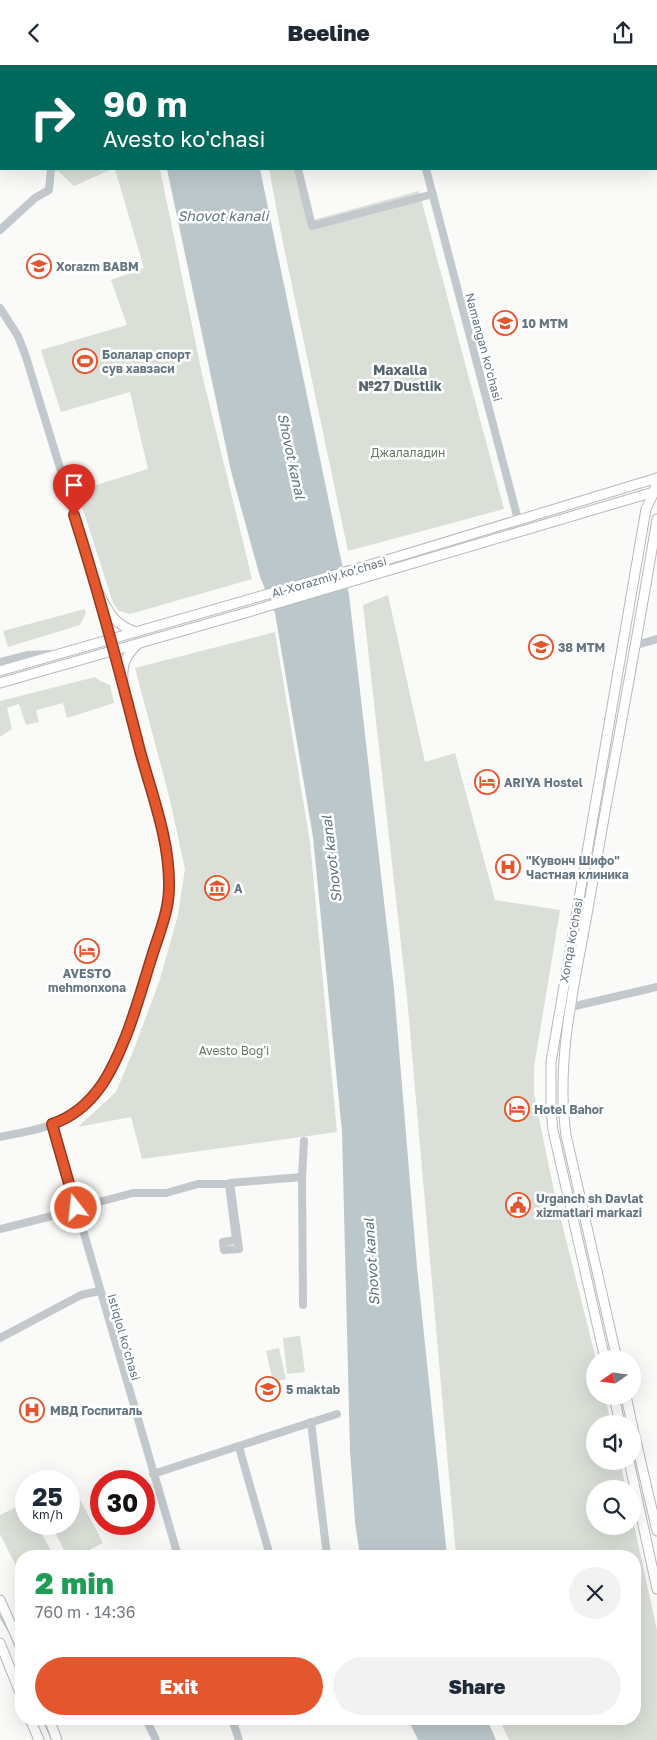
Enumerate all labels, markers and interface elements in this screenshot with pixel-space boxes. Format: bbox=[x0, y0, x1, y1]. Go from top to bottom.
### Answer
icon: back bbox=[20, 19, 48, 47]
text: Beeline bbox=[287, 19, 370, 46]
icon: share bbox=[609, 19, 637, 47]
text: 90 m bbox=[103, 83, 187, 125]
icon: right bbox=[20, 85, 85, 150]
text: Avesto ko'chasi bbox=[103, 125, 265, 152]
water label: Shovot kanali bbox=[177, 207, 271, 224]
school or university icon: Xorazm BABM bbox=[26, 253, 52, 279]
place label: Xorazm BABM bbox=[56, 259, 139, 274]
street label: Namangan ko'chasi bbox=[462, 291, 506, 403]
school or university icon: 10 MTM bbox=[492, 310, 518, 336]
place label: 10 MTM bbox=[522, 316, 568, 331]
place label: Болалар спорт сув хавзаси bbox=[102, 347, 191, 376]
sports icon: Болалар спорт сув хавзаси bbox=[72, 348, 98, 374]
district label: Maxalla №27 Dustlik bbox=[358, 361, 442, 394]
water label: Shovot kanal bbox=[275, 411, 310, 501]
park label: Джалаладин bbox=[371, 445, 445, 460]
pin bbox=[53, 464, 95, 515]
icon: arrive bbox=[60, 471, 88, 499]
street label: Al-Xorazmiy ko’chasi bbox=[270, 553, 388, 601]
school or university icon: 38 MTM bbox=[528, 634, 554, 660]
place label: 38 MTM bbox=[558, 640, 605, 655]
hotel icon: ARIYA Hostel bbox=[474, 769, 500, 795]
place label: ARIYA Hostel bbox=[504, 775, 583, 790]
water label: Shovot kanal bbox=[317, 814, 345, 903]
place label: "Кувонч Шифо" Частная клиника bbox=[526, 853, 629, 882]
hospital icon: "Кувонч Шифо" Частная клиника bbox=[495, 854, 521, 880]
museum icon: A bbox=[204, 875, 230, 901]
place label: A bbox=[234, 881, 243, 896]
street label: Xonqa ko'chasi bbox=[556, 896, 586, 984]
hotel icon: AVESTO mehmonxona bbox=[74, 938, 100, 964]
place label: AVESTO mehmonxona bbox=[48, 966, 126, 995]
park label: Avesto Bog'i bbox=[199, 1043, 269, 1058]
hotel icon: Hotel Bahor bbox=[504, 1096, 530, 1122]
place label: Hotel Bahor bbox=[534, 1102, 604, 1117]
position arrow bbox=[49, 1181, 101, 1233]
place label: Urganch sh Davlat xizmatlari markazi bbox=[536, 1191, 644, 1220]
public building icon: Urganch sh Davlat xizmatlari markazi bbox=[505, 1192, 531, 1218]
water label: Shovot kanal bbox=[359, 1217, 383, 1306]
street label: Istiqlol ko'chasi bbox=[104, 1292, 144, 1382]
north arrow bbox=[586, 1350, 641, 1405]
map controls bbox=[586, 1350, 641, 1535]
school or university icon: 5 maktab bbox=[255, 1376, 281, 1402]
place label: 5 maktab bbox=[286, 1382, 341, 1397]
hospital icon: МВД Госпиталь bbox=[19, 1397, 45, 1423]
place label: МВД Госпиталь bbox=[50, 1403, 143, 1418]
button: sound bbox=[586, 1415, 641, 1470]
speed limit sign: 30 bbox=[90, 1470, 155, 1535]
button: search bbox=[586, 1480, 641, 1535]
text: 25 bbox=[32, 1481, 63, 1512]
text: km/h bbox=[32, 1507, 63, 1522]
text: 2 min bbox=[35, 1565, 114, 1601]
button: close bbox=[569, 1567, 621, 1619]
text: 760 m · 14:36 bbox=[35, 1602, 135, 1622]
button: Exit bbox=[35, 1657, 323, 1715]
button: Share bbox=[333, 1657, 621, 1715]

